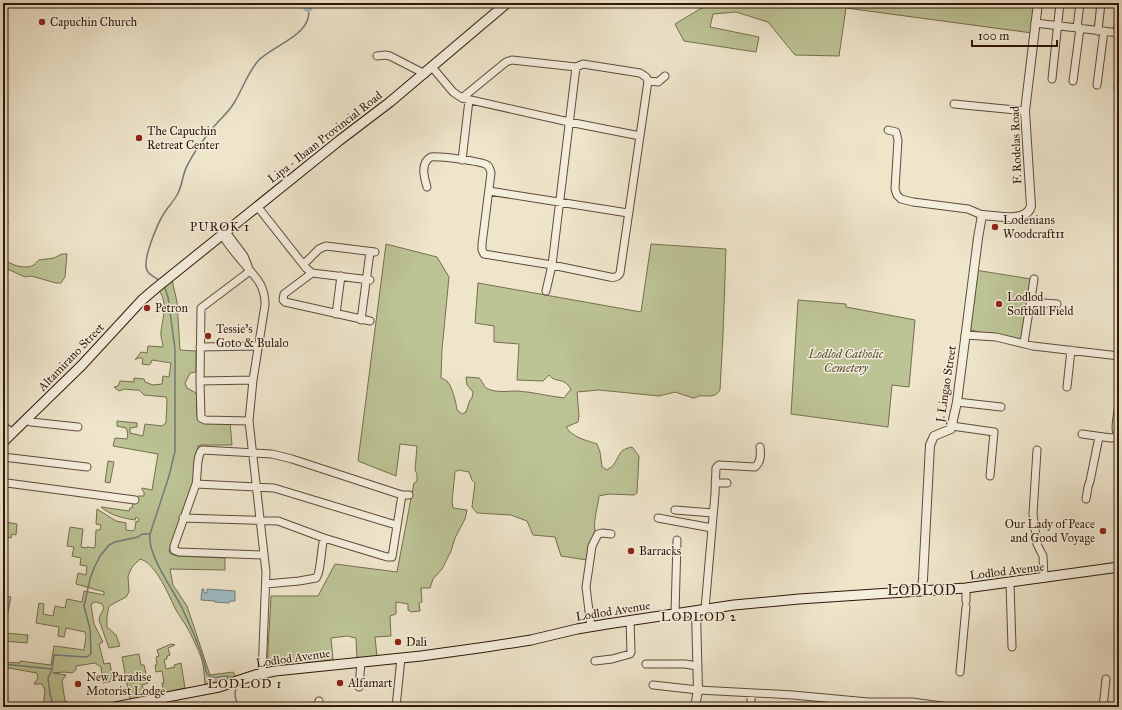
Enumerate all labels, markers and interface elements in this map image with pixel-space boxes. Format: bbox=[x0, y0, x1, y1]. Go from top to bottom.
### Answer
place label: Capuchin Church bbox=[50, 15, 137, 29]
marker: Capuchin Church bbox=[37, 17, 47, 27]
scale bar bbox=[972, 22, 1057, 48]
text: 100 m bbox=[978, 29, 1009, 43]
street label: Lipa - Ibaan Provincial Road bbox=[265, 88, 385, 186]
street label: F. Rodelas Road bbox=[1008, 106, 1024, 184]
place label: The Capuchin Retreat Center bbox=[147, 124, 220, 152]
marker: The Capuchin Retreat Center bbox=[134, 133, 144, 143]
place label: Lodenians Woodcraft11 bbox=[1003, 213, 1065, 241]
district label: PUROK 1 bbox=[190, 219, 250, 235]
marker: Lodenians Woodcraft11 bbox=[990, 222, 1000, 232]
place label: Lodlod Softball Field bbox=[1007, 290, 1074, 318]
marker: Lodlod Softball Field bbox=[994, 299, 1004, 309]
place label: Petron bbox=[155, 301, 188, 315]
marker: Petron bbox=[142, 303, 152, 313]
street label: Altamirano Street bbox=[35, 320, 107, 394]
place label: Tessie’s Goto & Bulalo bbox=[216, 322, 289, 350]
marker: Tessie’s Goto & Bulalo bbox=[203, 331, 213, 341]
street label: J. Lingao Street bbox=[933, 344, 960, 425]
park label: Lodlod Catholic Cemetery bbox=[808, 347, 884, 375]
place label: Our Lady of Peace and Good Voyage bbox=[1005, 517, 1095, 546]
marker: Our Lady of Peace and Good Voyage bbox=[1098, 526, 1108, 536]
place label: Barracks bbox=[639, 544, 681, 558]
marker: Barracks bbox=[626, 546, 636, 556]
street label: Lodlod Avenue bbox=[969, 559, 1045, 583]
district label: LODLOD bbox=[887, 582, 957, 599]
street label: Lodlod Avenue bbox=[575, 598, 651, 624]
district label: LODLOD 2 bbox=[661, 609, 737, 625]
place label: Dali bbox=[406, 635, 428, 649]
marker: Dali bbox=[393, 637, 403, 647]
street label: Lodlod Avenue bbox=[255, 646, 331, 670]
place label: New Paradise Motorist Lodge bbox=[86, 670, 165, 699]
district label: LODLOD 1 bbox=[207, 676, 283, 692]
place label: Alfamart bbox=[347, 676, 393, 690]
marker: Alfamart bbox=[335, 678, 345, 688]
marker: New Paradise Motorist Lodge bbox=[73, 679, 83, 689]

